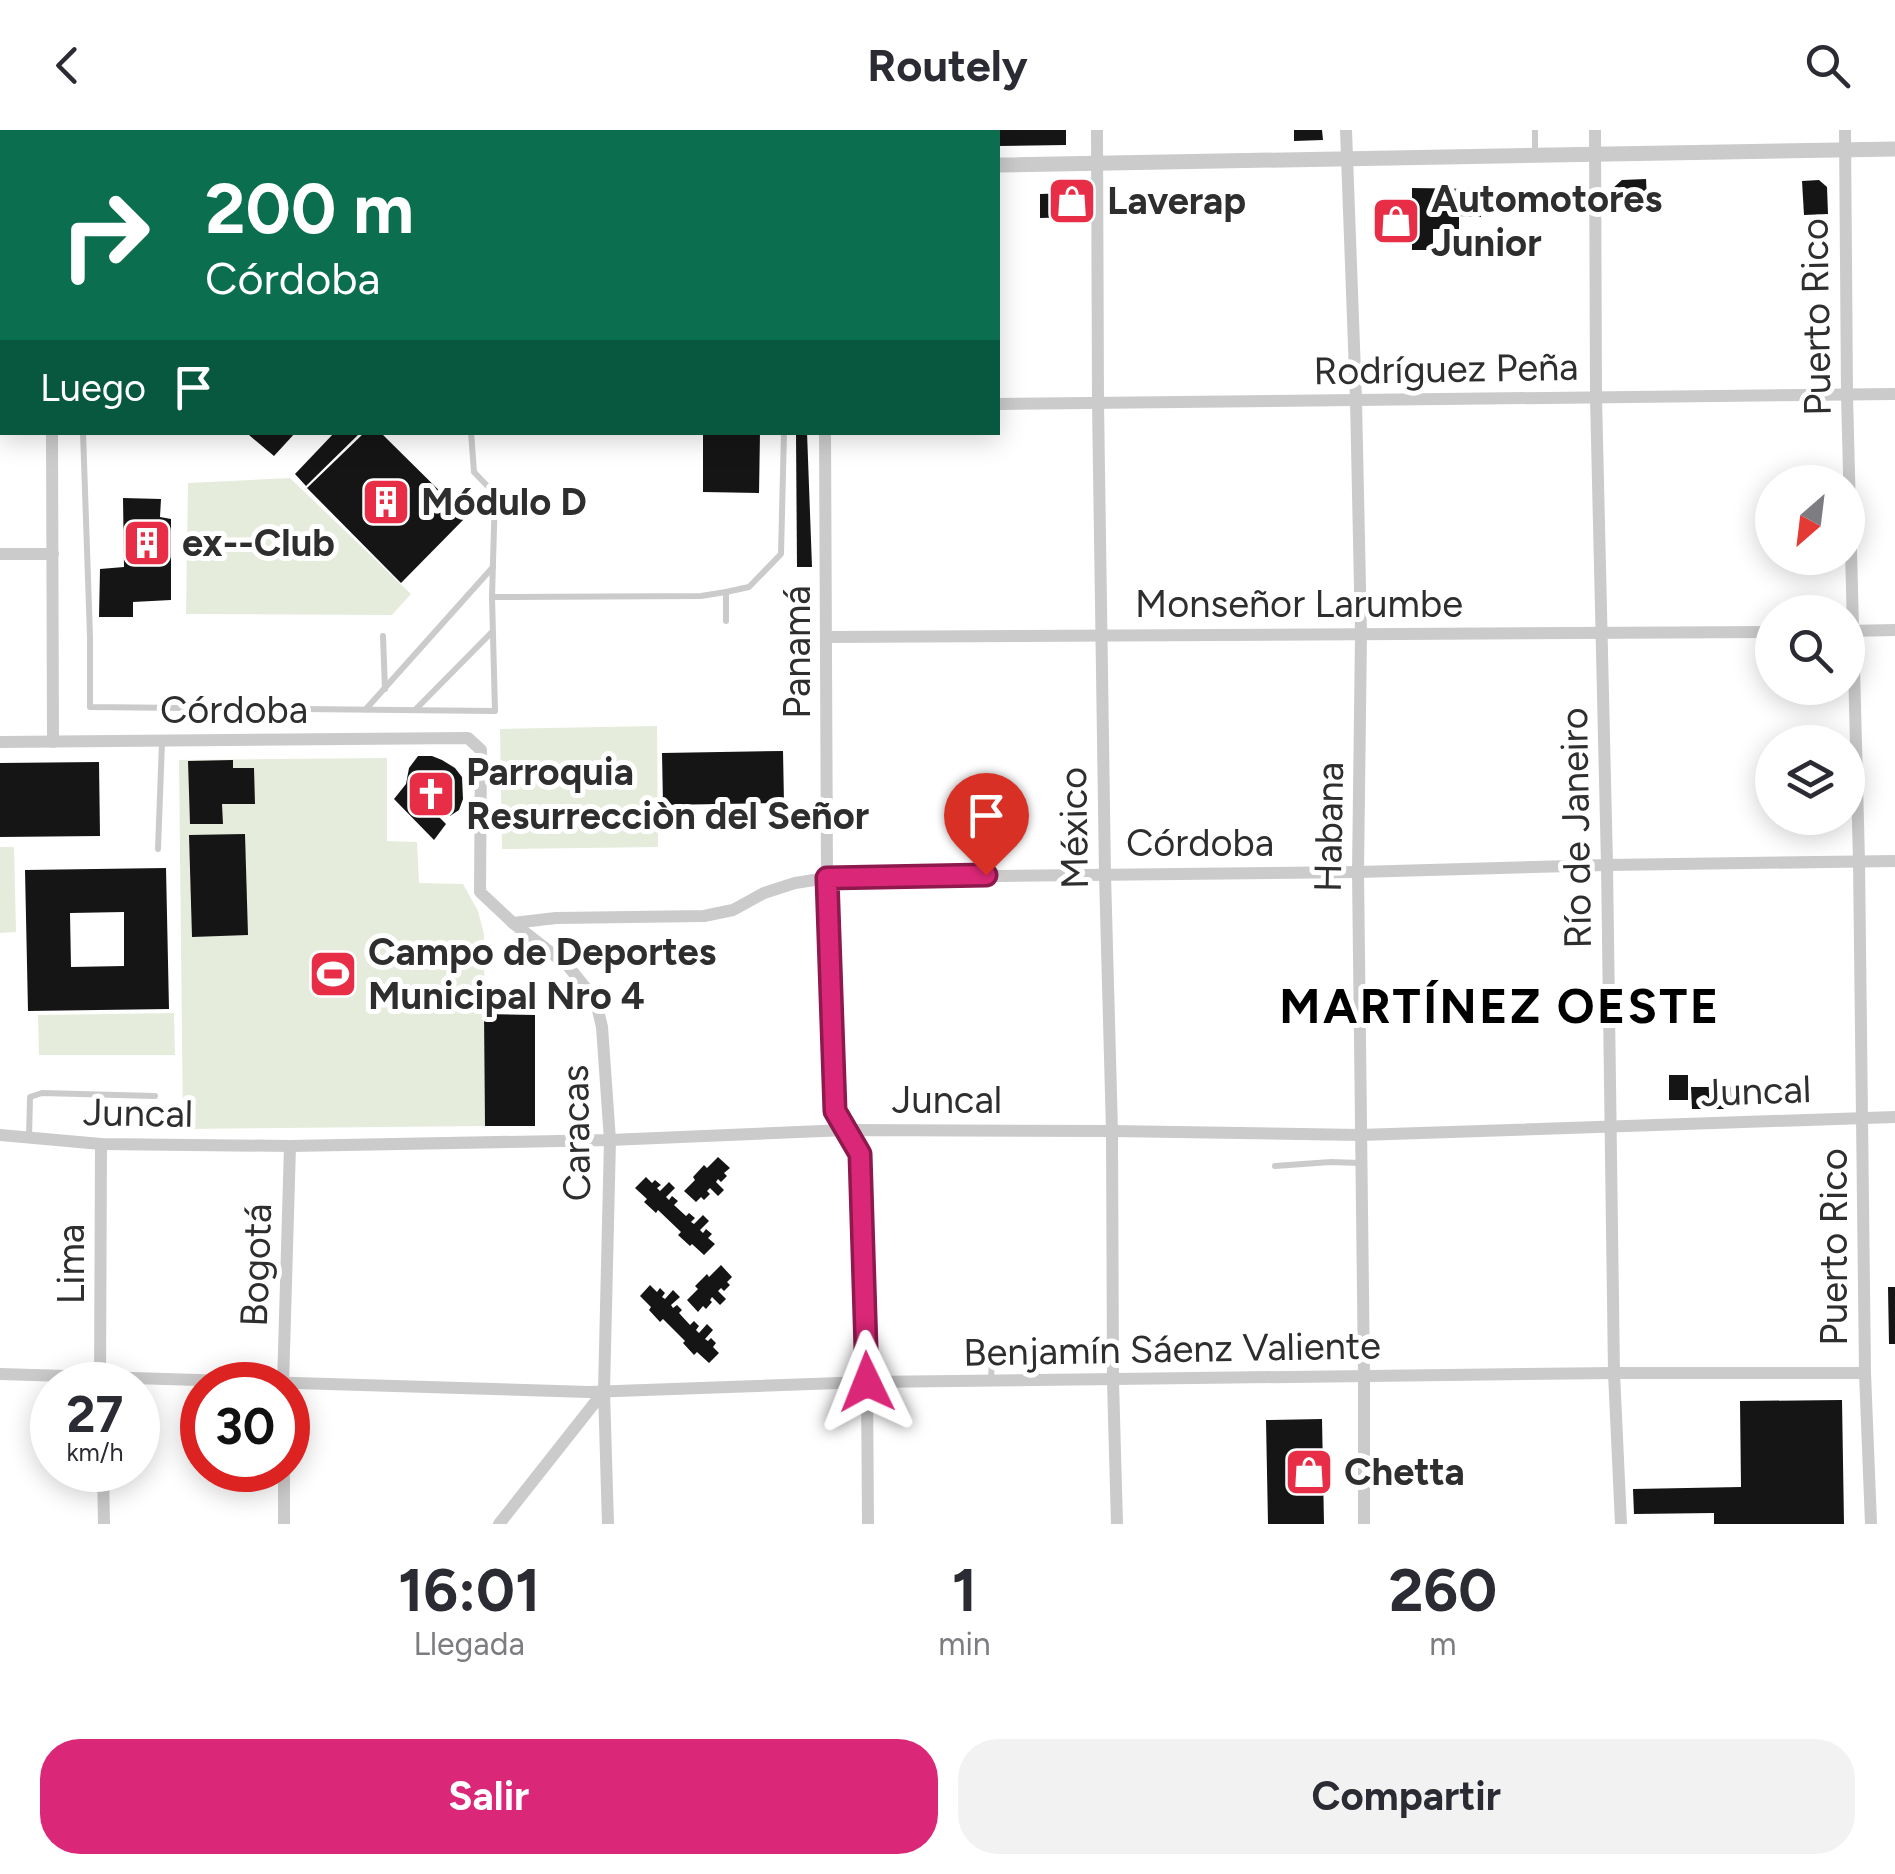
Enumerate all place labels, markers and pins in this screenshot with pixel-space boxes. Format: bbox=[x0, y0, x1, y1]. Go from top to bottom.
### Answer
shop icon: Laverap bbox=[1046, 175, 1098, 227]
place label: Automotores Junior bbox=[1431, 176, 1662, 266]
place label: Laverap bbox=[1107, 178, 1246, 224]
shop icon: Automotores Junior bbox=[1370, 195, 1422, 247]
building icon: Módulo D bbox=[360, 476, 412, 528]
place label: Módulo D bbox=[421, 479, 587, 525]
building icon: ex--Club bbox=[121, 517, 173, 569]
place label: ex--Club bbox=[182, 520, 335, 566]
place label: Parroquia Resurrecciòn del Señor bbox=[466, 749, 869, 839]
church icon: Parroquia Resurrecciòn del Señor bbox=[405, 768, 457, 820]
pin bbox=[944, 773, 1029, 876]
place label: Campo de Deportes Municipal Nro 4 bbox=[368, 929, 716, 1019]
sports icon: Campo de Deportes Municipal Nro 4 bbox=[307, 948, 359, 1000]
shop icon: Chetta bbox=[1283, 1446, 1335, 1498]
place label: Chetta bbox=[1344, 1449, 1465, 1495]

